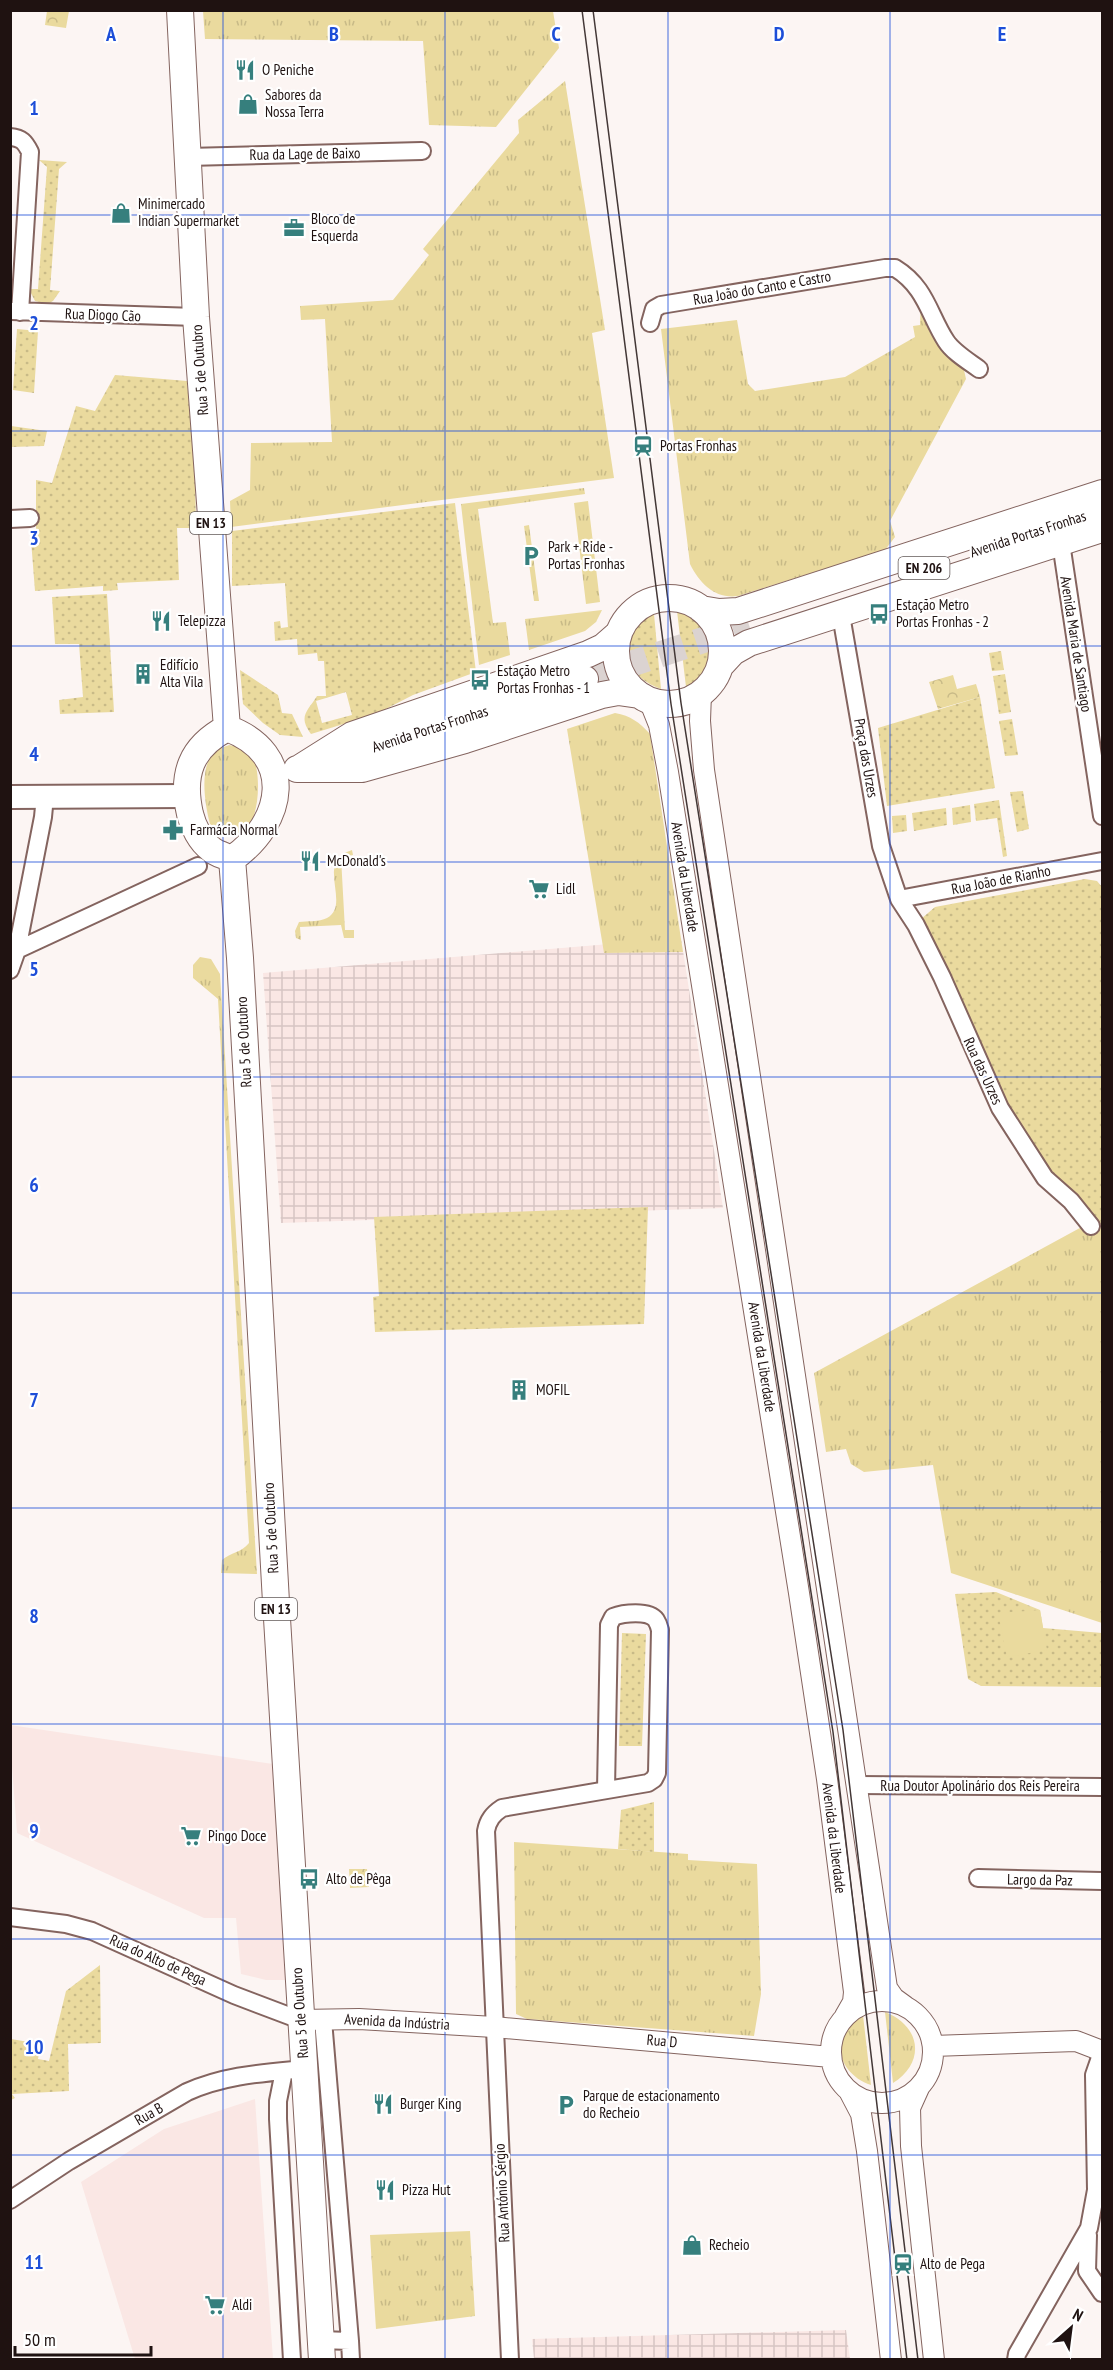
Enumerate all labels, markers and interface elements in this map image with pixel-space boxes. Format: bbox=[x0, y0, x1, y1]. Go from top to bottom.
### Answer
text: A bbox=[105, 21, 117, 47]
text: B bbox=[329, 21, 339, 47]
text: C bbox=[551, 21, 561, 47]
text: D bbox=[774, 21, 785, 47]
text: E bbox=[998, 21, 1006, 47]
restaurant icon: O Peniche bbox=[233, 58, 257, 82]
place label: O Peniche bbox=[262, 60, 314, 79]
place label: Sabores da Nossa Terra bbox=[265, 85, 324, 121]
shop icon: Sabores da Nossa Terra bbox=[236, 92, 260, 116]
text: 1 bbox=[29, 95, 39, 121]
street label: Rua da Lage de Baixo bbox=[249, 143, 361, 164]
place label: Minimercado Indian Supermarket bbox=[138, 194, 239, 230]
shop icon: Minimercado Indian Supermarket bbox=[109, 201, 133, 225]
place label: Bloco de Esquerda bbox=[311, 209, 358, 245]
office icon: Bloco de Esquerda bbox=[282, 216, 306, 240]
street label: Rua João do Canto e Castro bbox=[692, 266, 832, 309]
street label: Rua Diogo Cão bbox=[65, 304, 141, 325]
text: 2 bbox=[29, 310, 39, 336]
street label: Rua 5 de Outubro bbox=[187, 324, 212, 416]
station icon: Portas Fronhas bbox=[631, 434, 655, 458]
place label: Portas Fronhas bbox=[660, 436, 737, 455]
street label: Avenida Portas Fronhas bbox=[967, 506, 1088, 561]
road number: EN 13 bbox=[190, 512, 232, 534]
text: 3 bbox=[29, 525, 39, 551]
place label: Park + Ride - Portas Fronhas bbox=[548, 537, 625, 573]
parking icon: Park + Ride - Portas Fronhas bbox=[519, 544, 543, 568]
road number: EN 206 bbox=[898, 557, 950, 579]
street label: Avenida Maria de Santiago bbox=[1056, 575, 1097, 713]
place label: Estação Metro Portas Fronhas - 2 bbox=[896, 595, 989, 631]
bus stop icon: Estação Metro Portas Fronhas - 2 bbox=[867, 602, 891, 626]
restaurant icon: Telepizza bbox=[149, 609, 173, 633]
place label: Telepizza bbox=[178, 611, 226, 630]
place label: Edifício Alta Vila bbox=[160, 655, 203, 691]
place label: Estação Metro Portas Fronhas - 1 bbox=[497, 661, 590, 697]
building icon: Edifício Alta Vila bbox=[131, 662, 155, 686]
bus stop icon: Estação Metro Portas Fronhas - 1 bbox=[468, 668, 492, 692]
street label: Avenida Portas Fronhas bbox=[369, 701, 490, 756]
street label: Praça das Urzes bbox=[850, 717, 883, 799]
text: 4 bbox=[29, 741, 39, 767]
pharmacy icon: Farmácia Normal bbox=[161, 818, 185, 842]
place label: Farmácia Normal bbox=[190, 820, 278, 839]
street label: Avenida da Liberdade bbox=[667, 820, 704, 933]
restaurant icon: McDonald's bbox=[298, 849, 322, 873]
place label: McDonald's bbox=[327, 851, 386, 870]
street label: Rua João de Rianho bbox=[950, 861, 1052, 898]
supermarket icon: Lidl bbox=[527, 877, 551, 901]
place label: Lidl bbox=[556, 879, 576, 898]
text: 5 bbox=[29, 956, 39, 982]
street label: Rua 5 de Outubro bbox=[232, 996, 255, 1088]
street label: Rua das Urzes bbox=[960, 1034, 1007, 1107]
text: 6 bbox=[29, 1172, 39, 1198]
street label: Avenida da Liberdade bbox=[744, 1300, 781, 1413]
building icon: MOFIL bbox=[507, 1378, 531, 1402]
place label: MOFIL bbox=[536, 1380, 570, 1399]
text: 7 bbox=[29, 1387, 39, 1413]
street label: Rua 5 de Outubro bbox=[259, 1482, 282, 1574]
road number: EN 13 bbox=[255, 1598, 297, 1620]
text: 8 bbox=[29, 1603, 39, 1629]
street label: Rua Doutor Apolinário dos Reis Pereira bbox=[880, 1776, 1080, 1795]
street label: Avenida da Liberdade bbox=[818, 1782, 851, 1894]
text: 9 bbox=[29, 1818, 39, 1844]
supermarket icon: Pingo Doce bbox=[179, 1824, 203, 1848]
place label: Pingo Doce bbox=[208, 1826, 266, 1845]
bus stop icon: Alto de Pêga bbox=[297, 1867, 321, 1891]
place label: Alto de Pêga bbox=[326, 1869, 391, 1888]
street label: Largo da Paz bbox=[1007, 1869, 1073, 1890]
street label: Rua do Alto de Pega bbox=[107, 1930, 209, 1989]
street label: Rua 5 de Outubro bbox=[287, 1967, 312, 2059]
street label: Avenida da Indústria bbox=[344, 2009, 450, 2034]
street label: Rua D bbox=[646, 2030, 678, 2051]
text: 10 bbox=[24, 2034, 44, 2060]
place label: Parque de estacionamento do Recheio bbox=[583, 2086, 720, 2122]
restaurant icon: Burger King bbox=[371, 2092, 395, 2116]
parking icon: Parque de estacionamento do Recheio bbox=[554, 2093, 578, 2117]
place label: Burger King bbox=[400, 2094, 461, 2113]
street label: Rua B bbox=[131, 2098, 166, 2129]
street label: Rua António Sérgio bbox=[489, 2143, 514, 2243]
restaurant icon: Pizza Hut bbox=[373, 2178, 397, 2202]
place label: Pizza Hut bbox=[402, 2180, 451, 2199]
shop icon: Recheio bbox=[680, 2233, 704, 2257]
place label: Recheio bbox=[709, 2235, 750, 2254]
text: 11 bbox=[24, 2249, 44, 2275]
station icon: Alto de Pega bbox=[891, 2252, 915, 2276]
place label: Alto de Pega bbox=[920, 2254, 985, 2273]
supermarket icon: Aldi bbox=[203, 2293, 227, 2317]
place label: Aldi bbox=[232, 2295, 252, 2314]
north arrow bbox=[1041, 2298, 1101, 2358]
text: N bbox=[1070, 2304, 1087, 2326]
scale bar bbox=[15, 2319, 152, 2357]
text: 50 m bbox=[24, 2328, 56, 2351]

